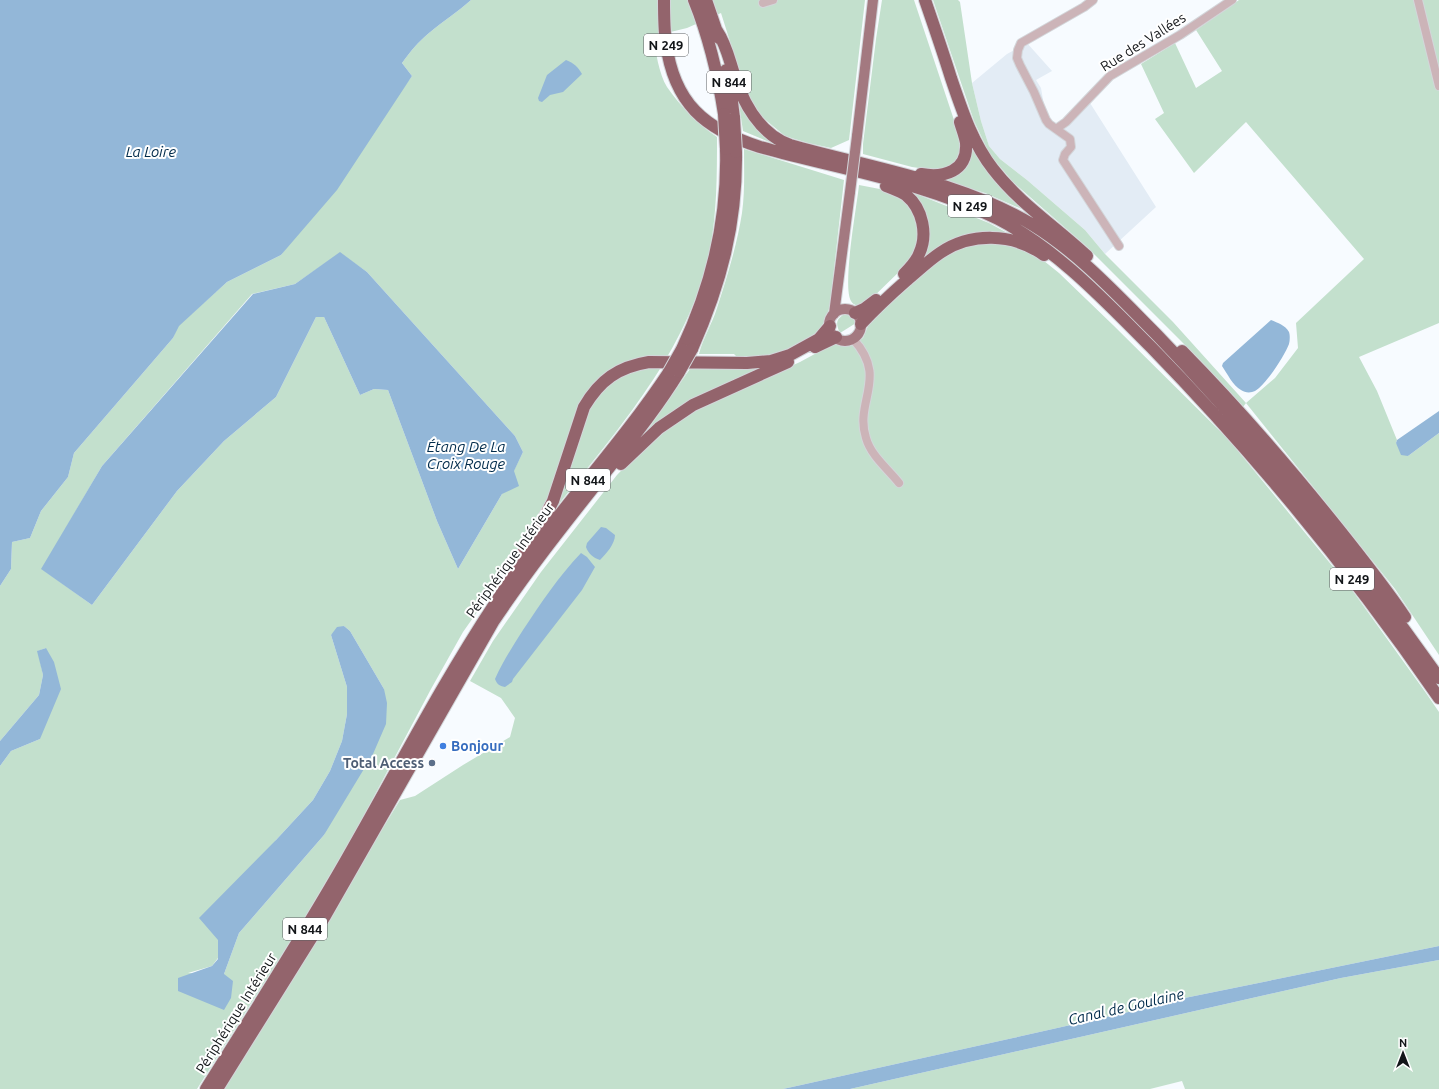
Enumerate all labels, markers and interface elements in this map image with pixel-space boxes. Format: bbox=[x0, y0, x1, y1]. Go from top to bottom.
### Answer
street label: Rue des Vallées bbox=[1097, 9, 1189, 75]
road number: N 249 bbox=[644, 34, 688, 56]
road number: N 844 bbox=[707, 71, 751, 93]
water label: La Loire bbox=[126, 143, 177, 160]
road number: N 249 bbox=[948, 195, 992, 217]
water label: Étang De La Croix Rouge bbox=[427, 438, 506, 472]
road number: N 844 bbox=[566, 469, 610, 491]
street label: Périphérique Intérieur bbox=[463, 499, 558, 621]
road number: N 249 bbox=[1330, 568, 1374, 590]
place label: Bonjour bbox=[451, 738, 503, 754]
marker: Bonjour bbox=[438, 741, 448, 751]
place label: Total Access bbox=[343, 755, 424, 771]
marker: Total Access bbox=[427, 758, 437, 768]
road number: N 844 bbox=[283, 918, 327, 940]
street label: Périphérique Intérieur bbox=[192, 949, 280, 1076]
water label: Canal de Goulaine bbox=[1066, 985, 1186, 1028]
north arrow bbox=[1383, 1033, 1423, 1073]
text: N bbox=[1399, 1037, 1407, 1049]

